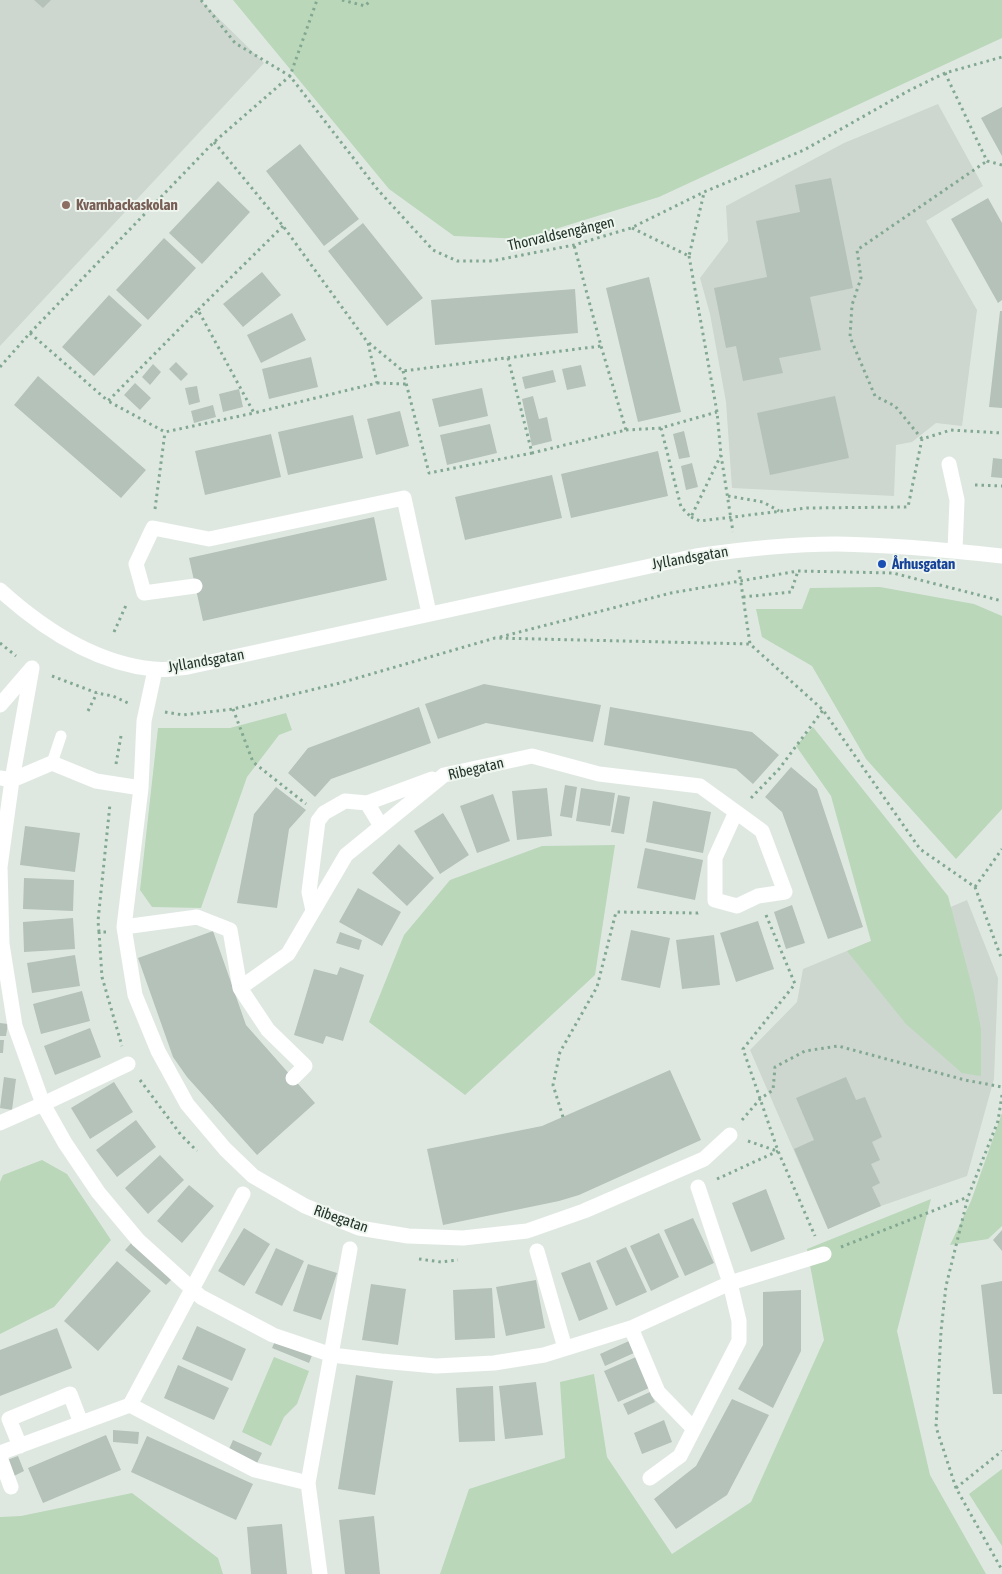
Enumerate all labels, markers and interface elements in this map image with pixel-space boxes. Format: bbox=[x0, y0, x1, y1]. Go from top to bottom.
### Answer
place label: Kvarnbackaskolan bbox=[76, 196, 178, 214]
marker: Kvarnbackaskolan bbox=[60, 199, 72, 211]
street label: Thorvaldsengången bbox=[506, 213, 616, 255]
street label: Jyllandsgatan bbox=[650, 542, 730, 574]
place label: Århusgatan bbox=[892, 555, 955, 573]
marker: Århusgatan bbox=[876, 558, 888, 570]
street label: Jyllandsgatan bbox=[166, 645, 246, 677]
street label: Ribegatan bbox=[446, 754, 506, 784]
street label: Ribegatan bbox=[311, 1201, 371, 1237]

